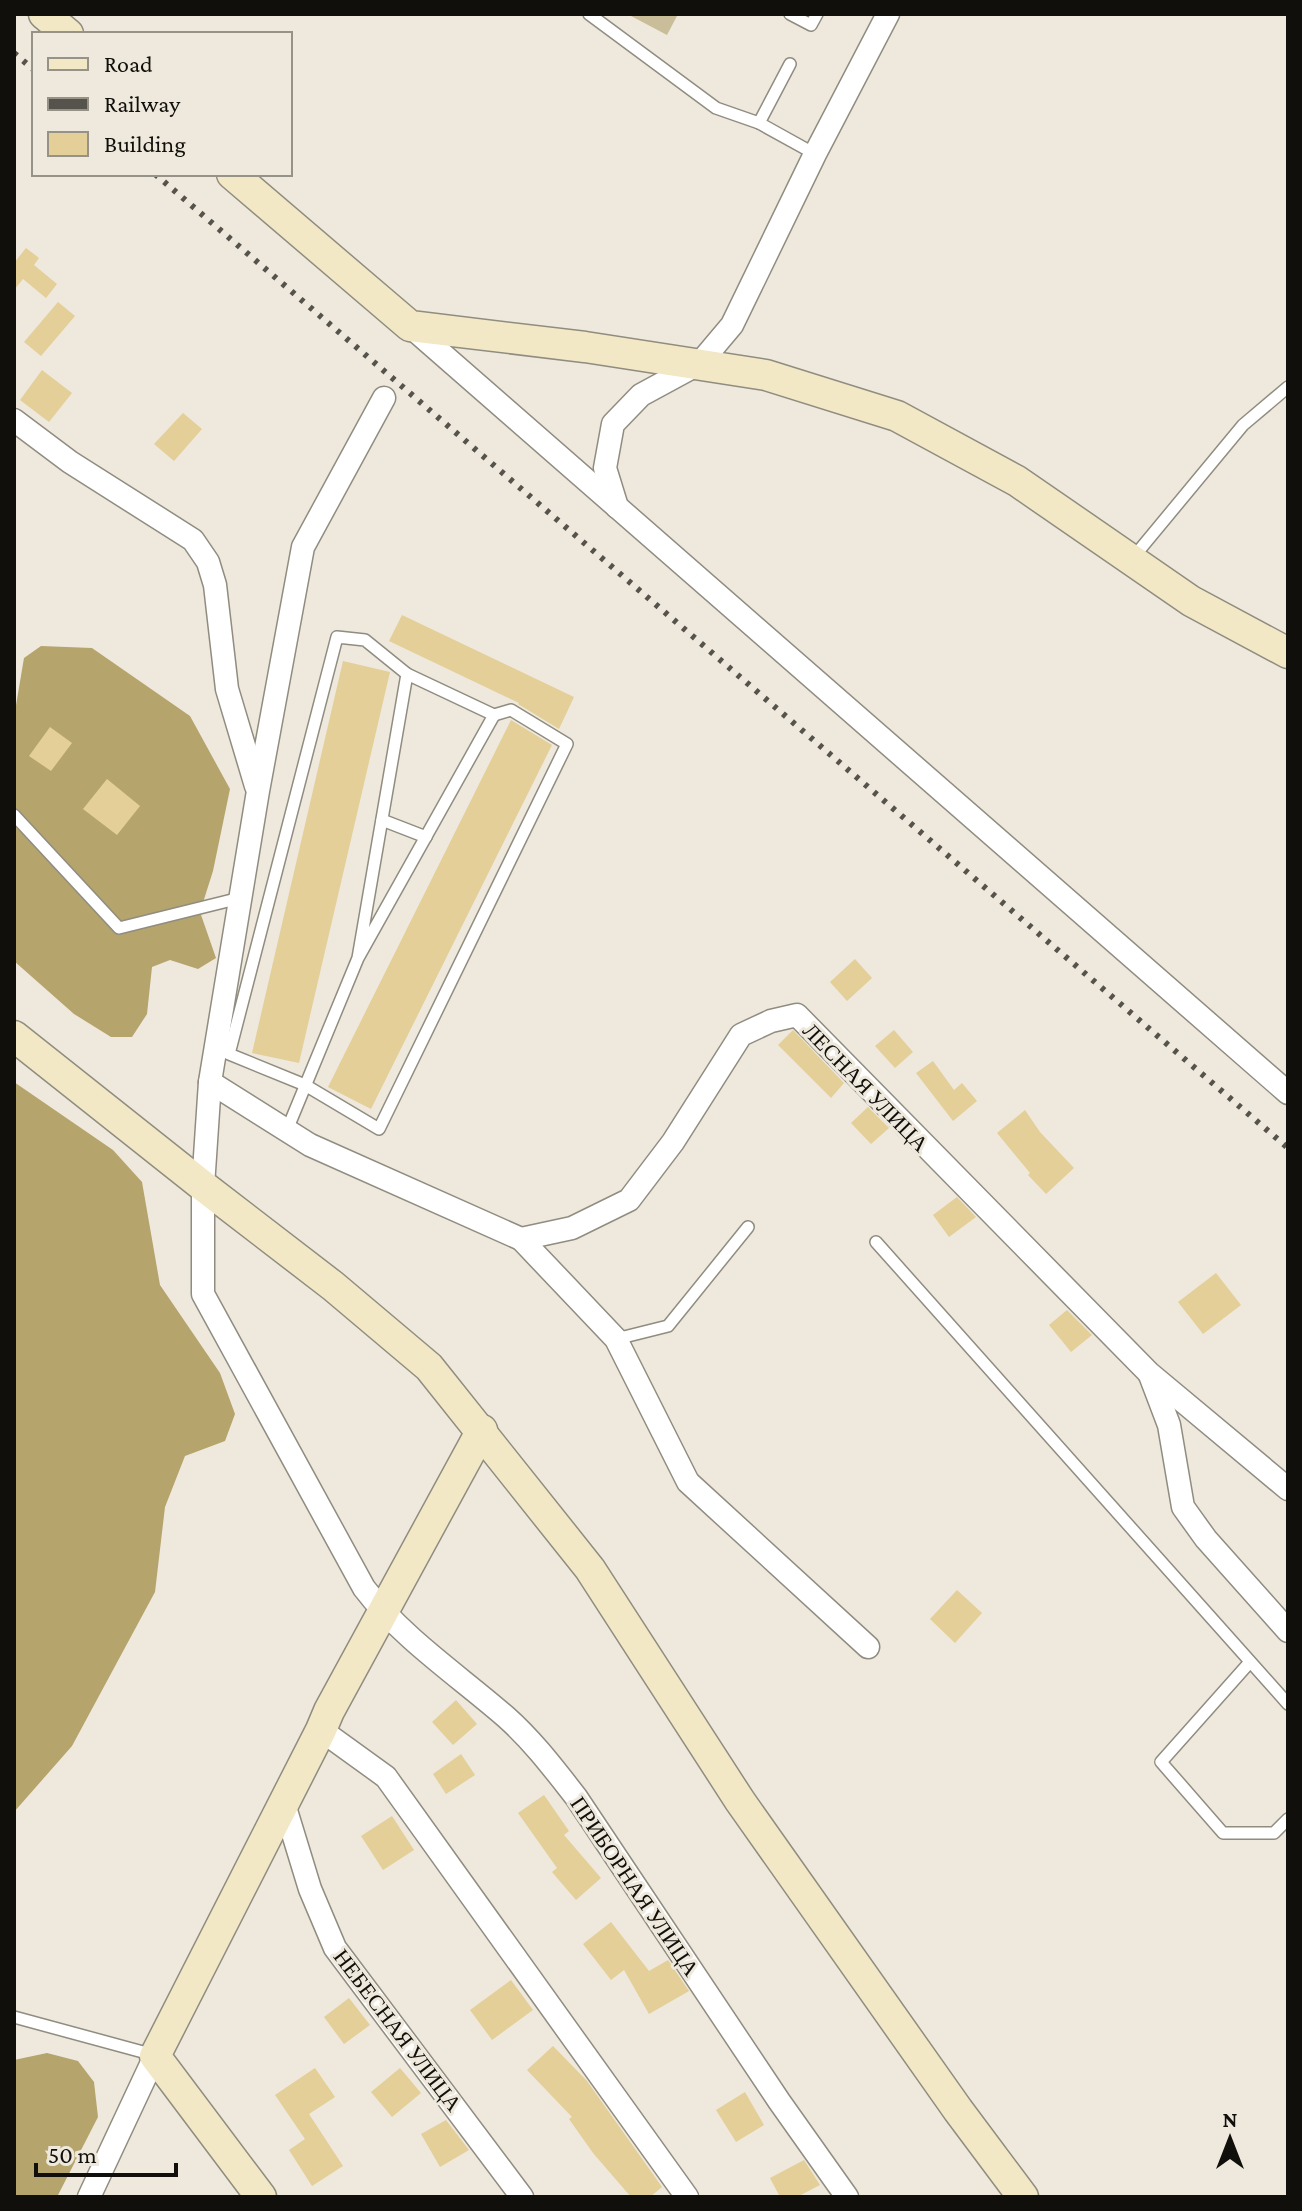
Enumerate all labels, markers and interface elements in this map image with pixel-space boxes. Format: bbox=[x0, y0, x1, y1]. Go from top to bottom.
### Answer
legend bbox=[32, 32, 292, 176]
text: Road bbox=[104, 50, 153, 77]
text: Railway bbox=[104, 90, 181, 117]
text: Building bbox=[104, 130, 186, 157]
street label: ЛЕСНАЯ УЛИЦА bbox=[798, 1018, 934, 1157]
street label: ПРИБОРНАЯ УЛИЦА bbox=[565, 1792, 704, 1981]
street label: НЕБЕСНАЯ УЛИЦА bbox=[329, 1944, 467, 2116]
north arrow bbox=[1190, 2099, 1270, 2179]
text: N bbox=[1223, 2107, 1238, 2132]
scale bar bbox=[36, 2127, 176, 2177]
text: 50 m bbox=[48, 2141, 97, 2168]

